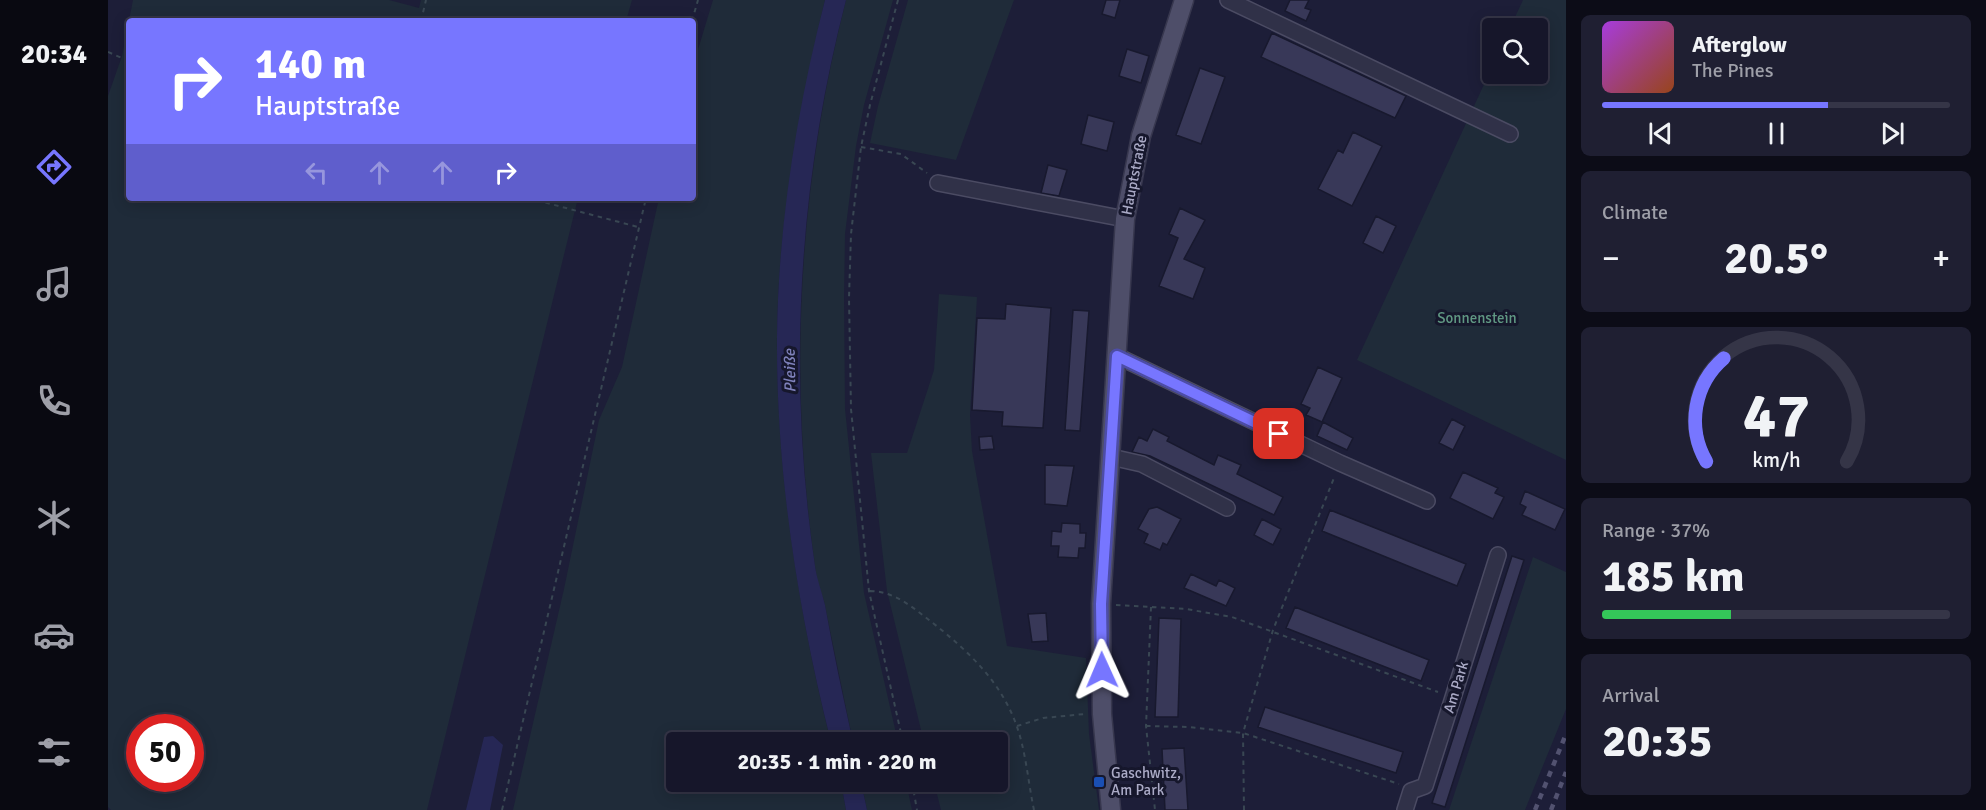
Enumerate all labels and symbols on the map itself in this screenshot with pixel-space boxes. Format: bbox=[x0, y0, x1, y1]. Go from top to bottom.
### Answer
street label: Hauptstraße bbox=[1117, 134, 1151, 216]
park label: Sonnenstein bbox=[1437, 309, 1517, 327]
water label: Pleiße bbox=[780, 348, 800, 393]
pin bbox=[1253, 408, 1304, 459]
position arrow bbox=[1070, 638, 1134, 702]
street label: Am Park bbox=[1440, 658, 1473, 715]
speed limit sign: 50 bbox=[126, 714, 204, 792]
place label: Gaschwitz, Am Park bbox=[1111, 764, 1181, 799]
marker: Gaschwitz, Am Park bbox=[1092, 775, 1106, 789]

